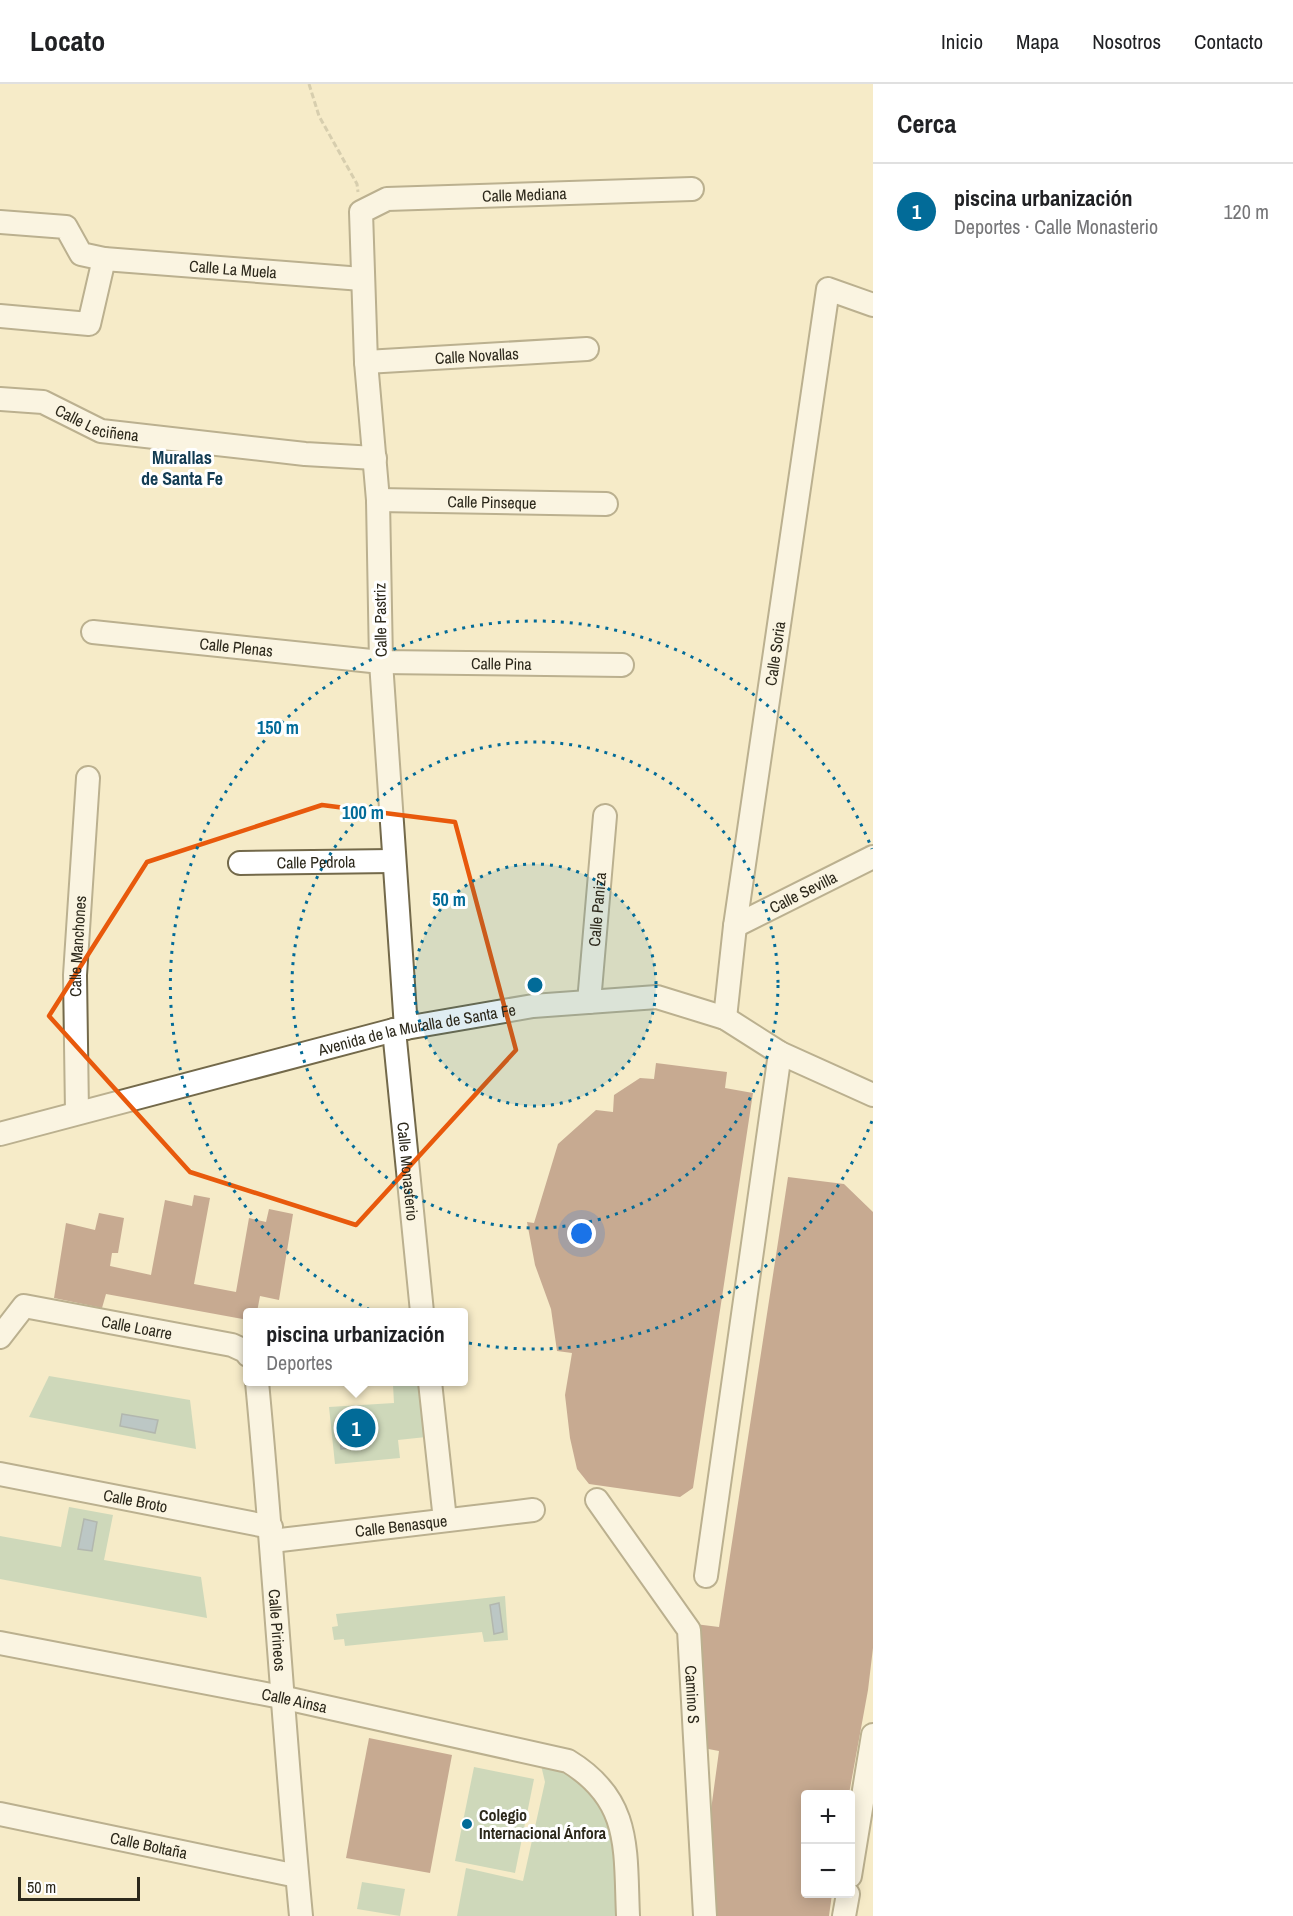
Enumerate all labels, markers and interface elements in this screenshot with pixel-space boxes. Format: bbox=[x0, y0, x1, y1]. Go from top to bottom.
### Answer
text: Locato bbox=[30, 22, 105, 60]
text: Inicio bbox=[941, 27, 983, 56]
text: Mapa bbox=[1016, 27, 1059, 56]
text: Nosotros bbox=[1092, 27, 1161, 56]
text: Contacto bbox=[1194, 27, 1263, 56]
text: Cerca bbox=[897, 106, 956, 141]
street label: Calle Mediana bbox=[482, 182, 568, 207]
text: piscina urbanización bbox=[954, 183, 1132, 213]
text: 1 bbox=[912, 198, 921, 225]
text: 120 m bbox=[1223, 198, 1269, 225]
text: Deportes · Calle Monasterio bbox=[954, 213, 1158, 240]
street label: Calle La Muela bbox=[188, 255, 278, 283]
street label: Calle Novallas bbox=[434, 342, 519, 369]
street label: Calle Leciñena bbox=[52, 399, 141, 446]
district label: Murallas de Santa Fe bbox=[141, 445, 223, 491]
street label: Calle Pinseque bbox=[447, 490, 537, 514]
street label: Calle Pastriz bbox=[368, 582, 392, 657]
street label: Calle Soria bbox=[759, 619, 790, 687]
street label: Calle Plenas bbox=[198, 632, 274, 662]
street label: Calle Pina bbox=[471, 652, 533, 675]
text: 150 m bbox=[257, 715, 299, 740]
text: 100 m bbox=[342, 800, 384, 825]
street label: Calle Pedrola bbox=[276, 850, 356, 874]
street label: Calle Sevilla bbox=[765, 866, 841, 918]
street label: Calle Paniza bbox=[583, 871, 611, 947]
text: 50 m bbox=[432, 887, 466, 912]
street label: Calle Manchones bbox=[64, 895, 91, 997]
centre of rings bbox=[525, 975, 545, 995]
street label: Avenida de la Muralla de Santa Fe bbox=[315, 998, 517, 1061]
street label: Calle Monasterio bbox=[392, 1121, 424, 1222]
your location bbox=[567, 1219, 596, 1248]
popup bbox=[243, 1308, 468, 1386]
street label: Calle Loarre bbox=[100, 1310, 174, 1345]
text: piscina urbanización bbox=[266, 1319, 445, 1349]
text: Deportes bbox=[266, 1349, 333, 1376]
pin: 1 bbox=[336, 1406, 376, 1450]
street label: Calle Broto bbox=[101, 1483, 169, 1518]
street label: Calle Benasque bbox=[354, 1509, 448, 1542]
street label: Calle Pirineos bbox=[263, 1588, 292, 1672]
street label: Camino S bbox=[680, 1665, 705, 1725]
street label: Calle Ainsa bbox=[260, 1683, 330, 1718]
map controls bbox=[801, 1790, 855, 1898]
button: + bbox=[801, 1790, 855, 1844]
place label: Colegio Internacional Ánfora bbox=[479, 1804, 607, 1844]
marker: Colegio Internacional Ánfora bbox=[460, 1817, 474, 1831]
street label: Calle Boltaña bbox=[108, 1826, 190, 1864]
button: − bbox=[801, 1844, 855, 1898]
scale bar bbox=[18, 1874, 140, 1902]
text: 50 m bbox=[27, 1876, 56, 1898]

